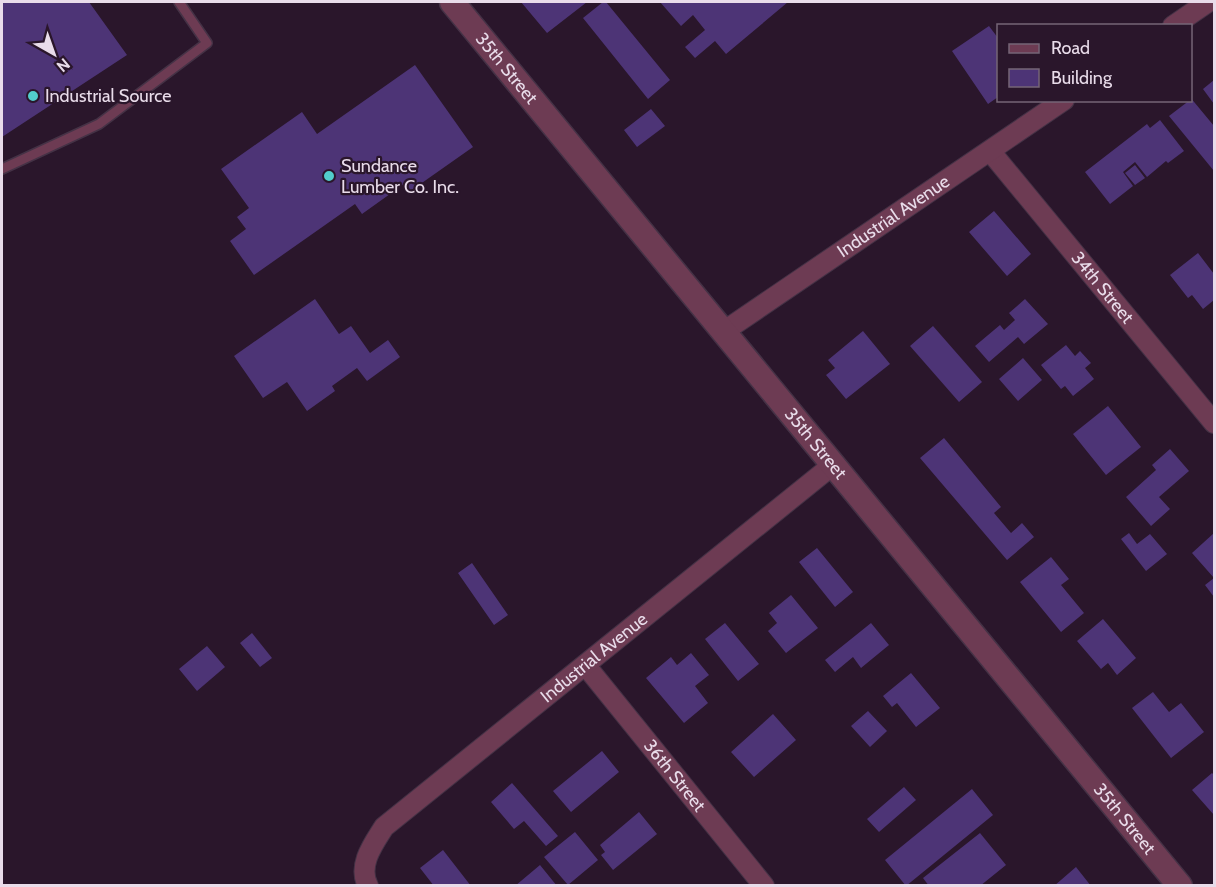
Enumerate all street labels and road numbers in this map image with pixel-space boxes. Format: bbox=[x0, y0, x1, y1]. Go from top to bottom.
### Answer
street label: 35th Street bbox=[471, 28, 542, 108]
street label: Industrial Avenue bbox=[833, 170, 954, 262]
street label: 34th Street bbox=[1067, 247, 1138, 328]
street label: 35th Street bbox=[780, 403, 851, 484]
street label: Industrial Avenue bbox=[536, 608, 652, 707]
street label: 36th Street bbox=[639, 735, 710, 816]
street label: 35th Street bbox=[1089, 779, 1160, 859]

